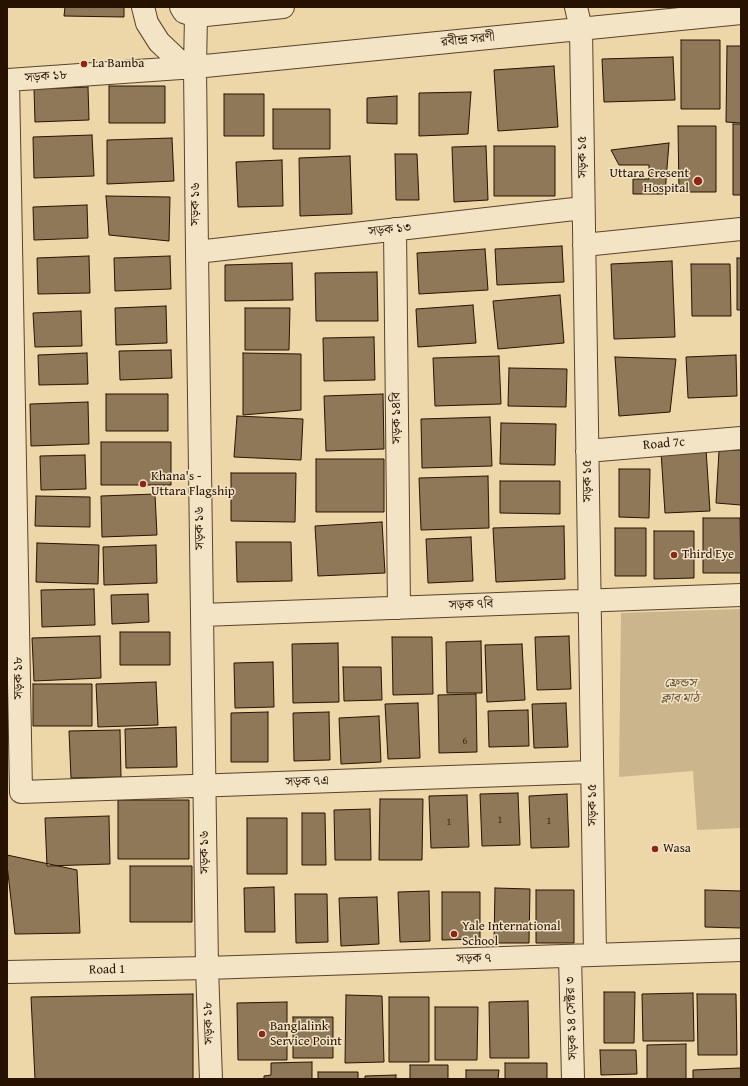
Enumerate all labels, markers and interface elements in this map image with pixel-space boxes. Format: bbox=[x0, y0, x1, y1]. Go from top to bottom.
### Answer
street label: রবীন্দ্র সরণী bbox=[440, 29, 496, 51]
place label: La Bamba bbox=[92, 56, 144, 72]
marker: La Bamba bbox=[79, 59, 89, 69]
street label: সড়ক ১৮ bbox=[24, 68, 68, 86]
street label: সড়ক ১৫ bbox=[575, 136, 591, 178]
place label: Uttara Cresent Hospital bbox=[609, 166, 689, 197]
marker: Uttara Cresent Hospital bbox=[692, 175, 704, 187]
street label: সড়ক ১৬ bbox=[188, 182, 204, 226]
street label: সড়ক ১৩ bbox=[368, 220, 412, 240]
street label: সড়ক ১৪বি bbox=[389, 392, 405, 444]
street label: Road 7c bbox=[642, 434, 686, 454]
street label: সড়ক ১৫ bbox=[580, 460, 596, 502]
place label: Khana's - Uttara Flagship bbox=[151, 469, 235, 500]
marker: Khana's - Uttara Flagship bbox=[138, 479, 148, 489]
street label: সড়ক ১৬ bbox=[192, 506, 208, 550]
place label: Third Eye bbox=[682, 547, 734, 563]
marker: Third Eye bbox=[669, 550, 679, 560]
street label: সড়ক ৭বি bbox=[449, 596, 493, 614]
street label: সড়ক ১৮ bbox=[11, 657, 27, 699]
park label: ফ্রেন্ডস ক্লাব মাঠ bbox=[661, 676, 699, 707]
house number: 6 bbox=[462, 734, 468, 748]
street label: সড়ক ৭এ bbox=[285, 773, 329, 791]
street label: সড়ক ১৫ bbox=[585, 784, 601, 826]
house number: 1 bbox=[497, 813, 503, 827]
house number: 1 bbox=[546, 814, 552, 828]
house number: 1 bbox=[446, 815, 452, 829]
street label: সড়ক ১৬ bbox=[197, 830, 213, 874]
place label: Wasa bbox=[663, 841, 691, 857]
marker: Wasa bbox=[650, 844, 660, 854]
place label: Yale International School bbox=[462, 919, 561, 950]
marker: Yale International School bbox=[449, 929, 459, 939]
street label: সড়ক ৭ bbox=[456, 951, 492, 967]
street label: Road 1 bbox=[89, 962, 125, 978]
street label: সড়ক ১৪ সেক্টর ৩ bbox=[563, 976, 581, 1060]
street label: সড়ক ১৮ bbox=[200, 1001, 218, 1045]
place label: Banglalink Service Point bbox=[270, 1019, 342, 1050]
marker: Banglalink Service Point bbox=[257, 1029, 267, 1039]

